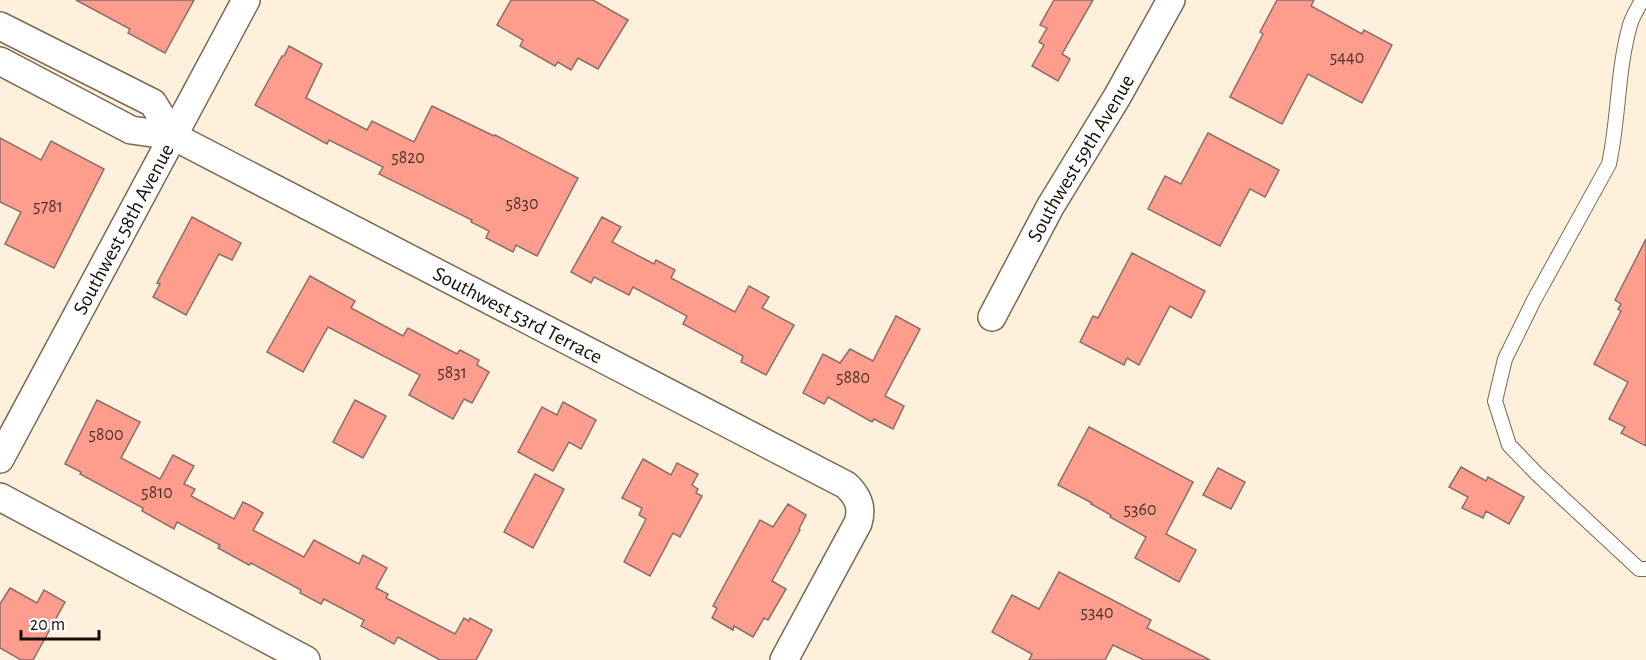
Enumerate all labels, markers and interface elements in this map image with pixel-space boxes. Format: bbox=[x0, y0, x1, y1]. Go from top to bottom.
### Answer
house number: 5440 bbox=[1330, 49, 1364, 67]
street label: Southwest 59th Avenue bbox=[1023, 71, 1138, 245]
street label: Southwest 58th Avenue bbox=[69, 140, 178, 318]
house number: 5820 bbox=[391, 149, 425, 167]
house number: 5830 bbox=[506, 195, 538, 213]
house number: 5781 bbox=[33, 198, 63, 216]
street label: Southwest 53rd Terrace bbox=[430, 262, 606, 367]
house number: 5831 bbox=[437, 364, 467, 382]
house number: 5880 bbox=[836, 369, 870, 387]
house number: 5800 bbox=[88, 426, 124, 444]
house number: 5810 bbox=[141, 484, 173, 502]
house number: 5360 bbox=[1124, 501, 1156, 519]
scale bar bbox=[21, 603, 99, 641]
house number: 5340 bbox=[1080, 604, 1114, 622]
text: 20 m bbox=[30, 616, 65, 634]

